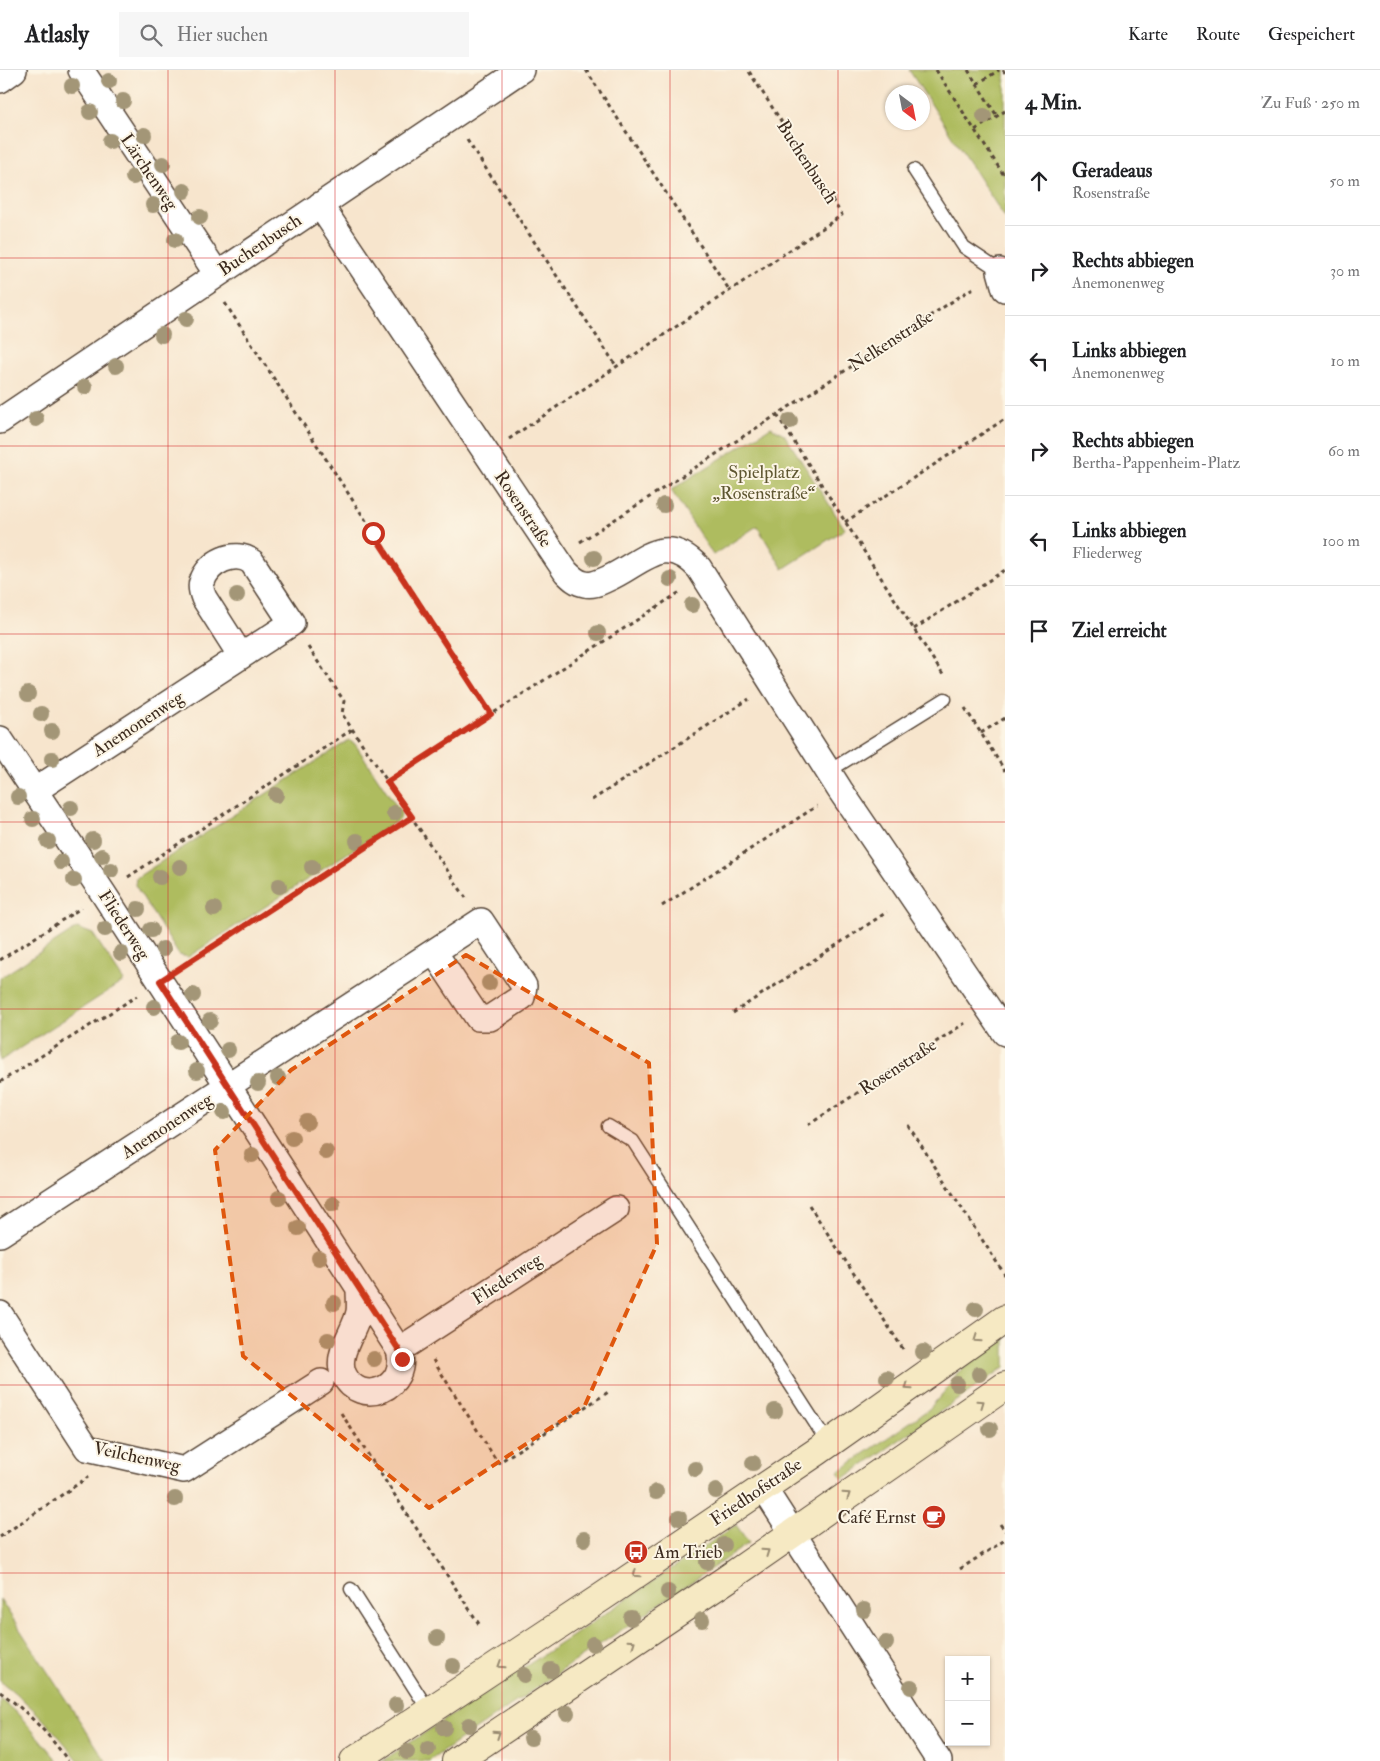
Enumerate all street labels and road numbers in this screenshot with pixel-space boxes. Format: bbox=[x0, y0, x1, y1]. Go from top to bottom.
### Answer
street label: Buchenbusch bbox=[771, 116, 843, 209]
street label: Lärchenweg bbox=[115, 129, 184, 216]
street label: Buchenbusch bbox=[214, 208, 306, 281]
street label: Nelkenstraße bbox=[844, 305, 938, 377]
street label: Rosenstraße bbox=[489, 466, 557, 552]
street label: Anemonenweg bbox=[87, 685, 189, 763]
street label: Fliederweg bbox=[93, 886, 156, 965]
street label: Rosenstraße bbox=[855, 1033, 941, 1101]
street label: Anemonenweg bbox=[116, 1087, 218, 1165]
street label: Fliederweg bbox=[468, 1247, 547, 1310]
street label: Veilchenweg bbox=[91, 1437, 184, 1478]
street label: Friedhofstraße bbox=[706, 1453, 807, 1531]

